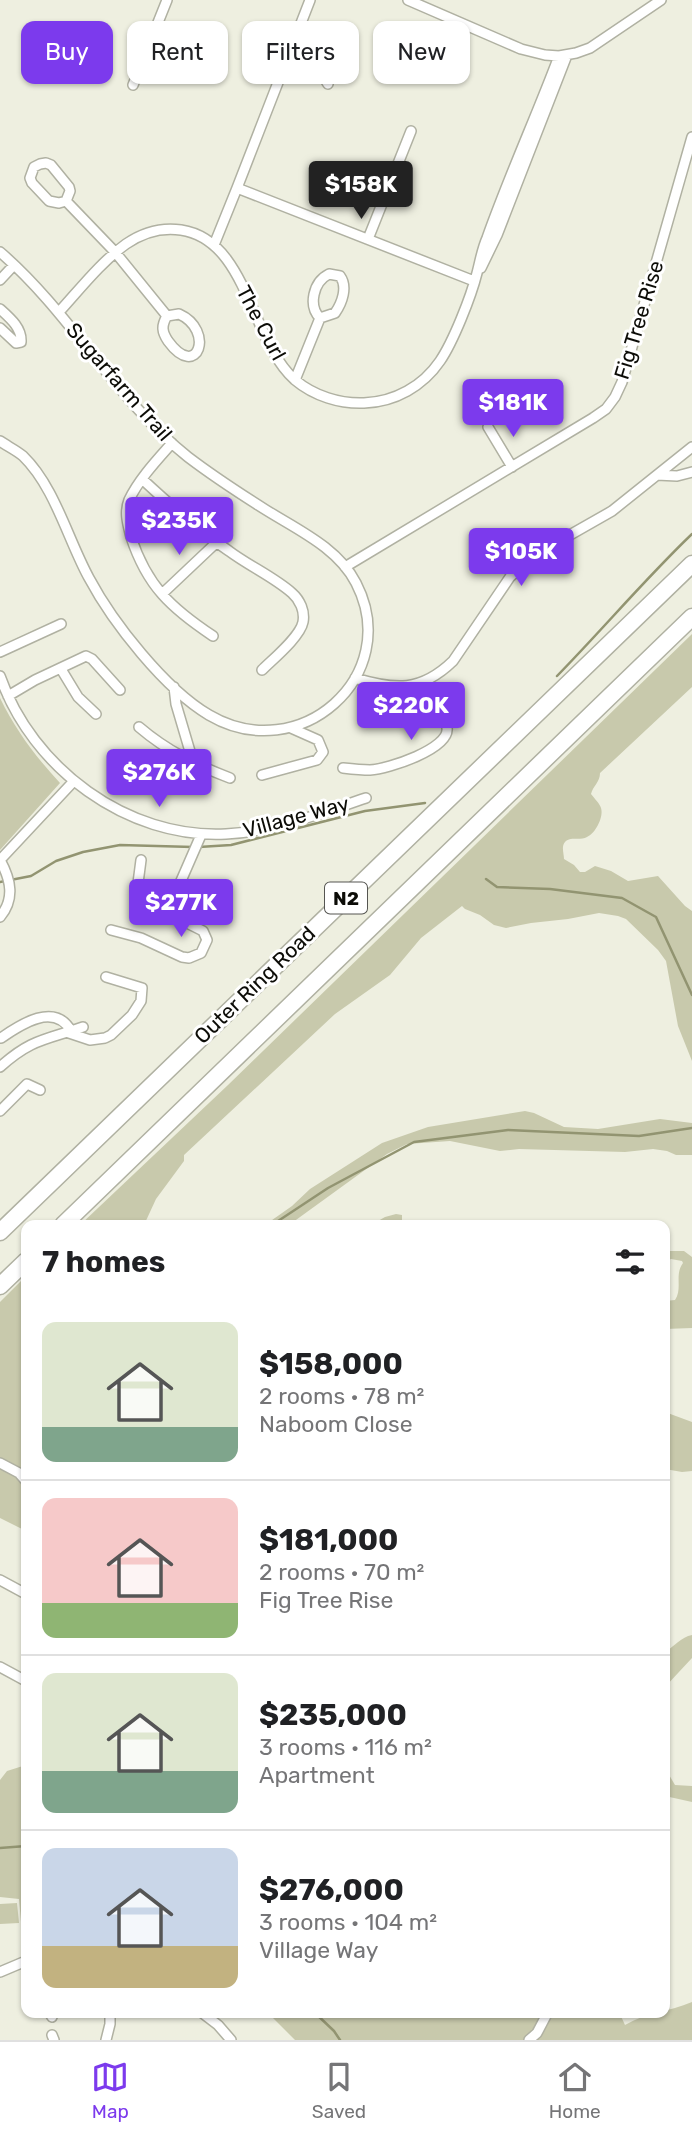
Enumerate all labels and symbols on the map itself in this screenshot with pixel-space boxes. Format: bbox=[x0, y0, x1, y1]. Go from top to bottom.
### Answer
pin: $158K bbox=[312, 162, 410, 221]
street label: Fig Tree Rise bbox=[609, 258, 668, 382]
street label: The Curl bbox=[231, 281, 292, 364]
street label: Sugarfarm Trail bbox=[61, 317, 178, 446]
pin: $181K bbox=[464, 380, 562, 439]
pin: $235K bbox=[130, 498, 228, 557]
pin: $105K bbox=[472, 528, 570, 588]
pin: $220K bbox=[362, 682, 460, 742]
pin: $276K bbox=[110, 750, 208, 809]
street label: Village Way bbox=[240, 790, 352, 843]
pin: $277K bbox=[132, 880, 230, 939]
road number: N2 bbox=[325, 882, 367, 914]
street label: Outer Ring Road bbox=[189, 921, 320, 1049]

